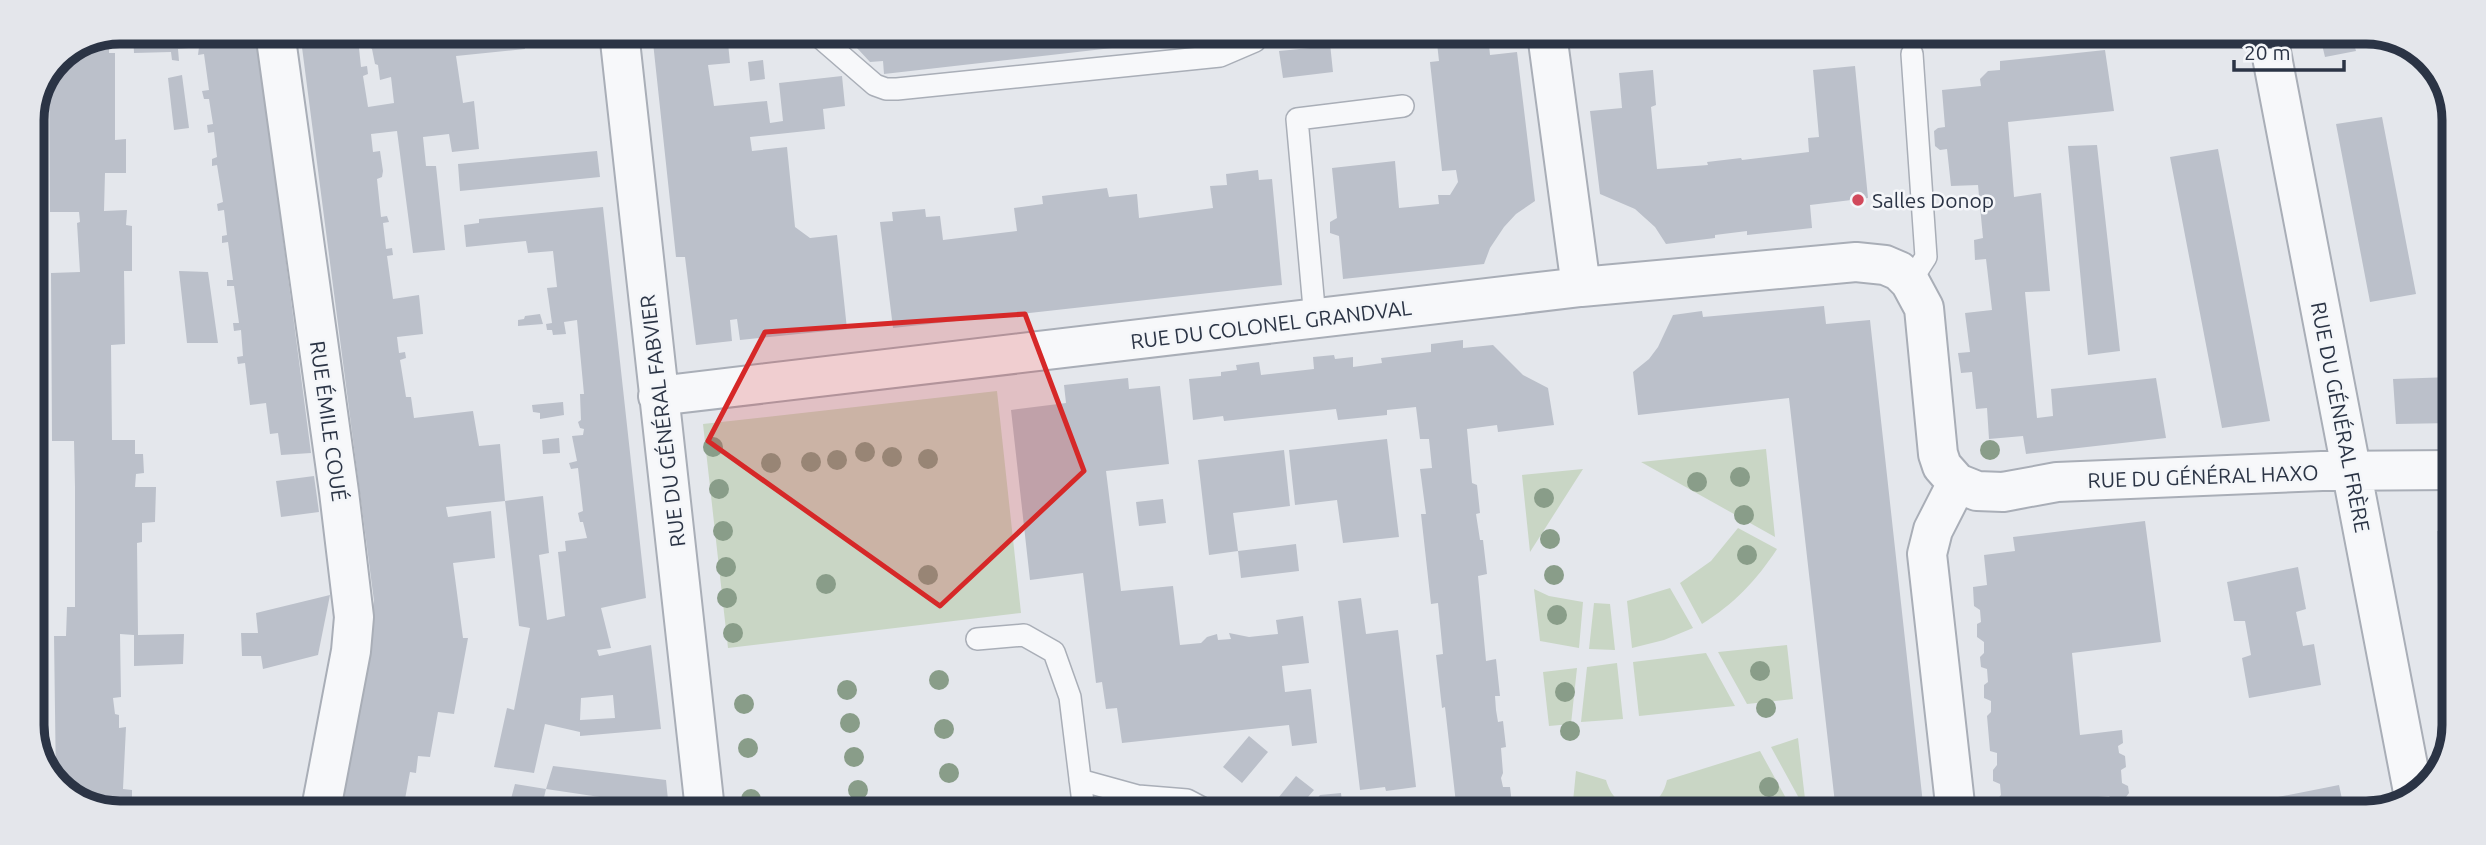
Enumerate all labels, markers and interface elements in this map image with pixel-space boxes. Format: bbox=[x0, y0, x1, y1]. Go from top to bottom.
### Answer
scale bar bbox=[2234, 28, 2344, 72]
text: 20 m bbox=[2244, 40, 2291, 64]
place label: Salles Donop bbox=[1872, 188, 1994, 212]
marker: Salles Donop bbox=[1850, 192, 1866, 208]
street label: RUE DU GÉNÉRAL FABVIER bbox=[635, 294, 689, 548]
street label: RUE DU COLONEL GRANDVAL bbox=[1129, 295, 1413, 353]
street label: RUE DU GÉNÉRAL FRÈRE bbox=[2307, 300, 2375, 534]
street label: RUE ÉMILE COUÉ bbox=[306, 339, 352, 503]
street label: RUE DU GÉNÉRAL HAXO bbox=[2087, 460, 2319, 492]

